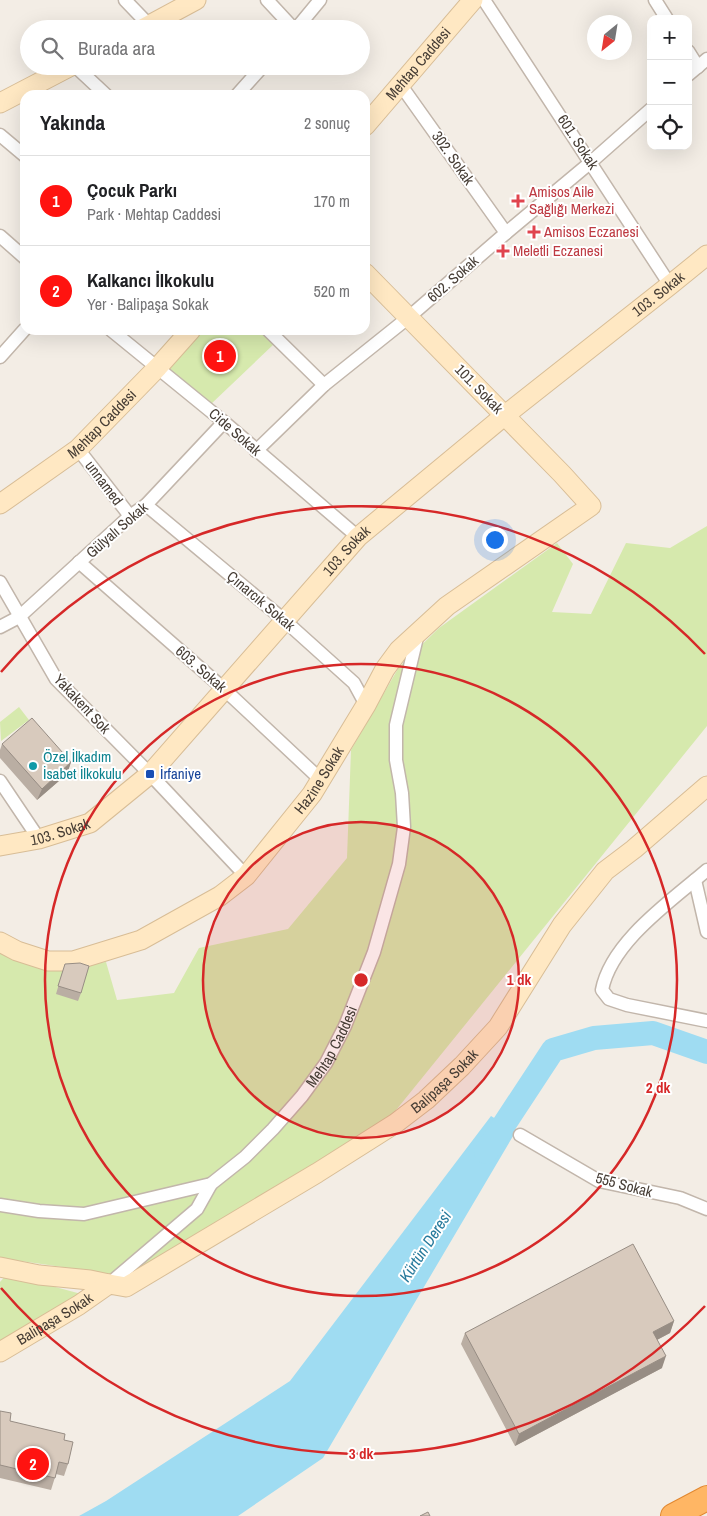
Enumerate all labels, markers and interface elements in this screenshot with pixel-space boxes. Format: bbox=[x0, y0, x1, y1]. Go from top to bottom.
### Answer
north arrow bbox=[587, 15, 632, 60]
map controls bbox=[647, 15, 692, 150]
button: + bbox=[647, 15, 692, 60]
search box bbox=[20, 20, 370, 75]
street label: Mehtap Caddesi bbox=[381, 22, 455, 105]
icon: search bbox=[38, 34, 66, 62]
text: Burada ara bbox=[78, 35, 155, 61]
button: − bbox=[647, 60, 692, 105]
button: locate bbox=[647, 105, 692, 150]
text: Yakında bbox=[40, 108, 105, 137]
street label: 601. Sokak bbox=[553, 110, 604, 174]
text: 2 sonuç bbox=[304, 112, 350, 134]
street label: 302. Sokak bbox=[427, 126, 480, 190]
text: Çocuk Parkı bbox=[87, 177, 177, 203]
place label: Amisos Aile Sağlığı Merkezi bbox=[528, 181, 614, 219]
text: 1 bbox=[52, 190, 60, 212]
text: 170 m bbox=[314, 190, 350, 212]
marker: Amisos Aile Sağlığı Merkezi bbox=[511, 194, 525, 208]
text: Park · Mehtap Caddesi bbox=[87, 203, 221, 225]
place label: Amisos Eczanesi bbox=[543, 221, 639, 242]
marker: Amisos Eczanesi bbox=[528, 226, 540, 238]
place label: Meletli Eczanesi bbox=[513, 240, 603, 261]
marker: Meletli Eczanesi bbox=[497, 245, 509, 257]
street label: 602. Sokak bbox=[423, 250, 483, 307]
street label: 103. Sokak bbox=[627, 266, 689, 321]
text: Kalkancı İlkokulu bbox=[87, 267, 214, 293]
text: 2 bbox=[52, 280, 60, 302]
text: 520 m bbox=[314, 280, 350, 302]
text: Yer · Balipaşa Sokak bbox=[87, 293, 209, 315]
pin: 1 bbox=[204, 337, 236, 375]
street label: 101. Sokak bbox=[450, 359, 509, 419]
street label: Mehtap Caddesi bbox=[63, 384, 141, 463]
street label: Cide Sokak bbox=[204, 403, 267, 461]
street label: unnamed bbox=[81, 456, 128, 510]
street label: Gülyalı Sokak bbox=[81, 496, 153, 562]
street label: 103. Sokak bbox=[318, 520, 375, 580]
your location bbox=[482, 527, 508, 553]
street label: Çınarcık Sokak bbox=[223, 566, 301, 636]
street label: 603. Sokak bbox=[171, 641, 232, 697]
street label: Yakakent Sok bbox=[49, 669, 116, 739]
street label: Hazine Sokak bbox=[289, 742, 349, 818]
place label: Özel İlkadım İsabet İlkokulu bbox=[43, 746, 122, 784]
marker: Özel İlkadım İsabet İlkokulu bbox=[27, 760, 39, 772]
place label: İrfaniye bbox=[160, 763, 201, 784]
marker: İrfaniye bbox=[144, 768, 156, 780]
street label: 103. Sokak bbox=[29, 812, 94, 850]
text: 1 dk bbox=[507, 969, 531, 990]
centre of rings bbox=[352, 971, 370, 989]
street label: Mehtap Caddesi bbox=[301, 1003, 362, 1091]
street label: Balipaşa Sokak bbox=[406, 1043, 483, 1118]
text: 2 dk bbox=[646, 1077, 670, 1098]
street label: 555 Sokak bbox=[593, 1167, 656, 1202]
water label: Kürtün Deresi bbox=[394, 1206, 456, 1286]
street label: Balipaşa Sokak bbox=[13, 1287, 98, 1350]
text: 3 dk bbox=[349, 1443, 373, 1464]
pin: 2 bbox=[17, 1445, 49, 1483]

